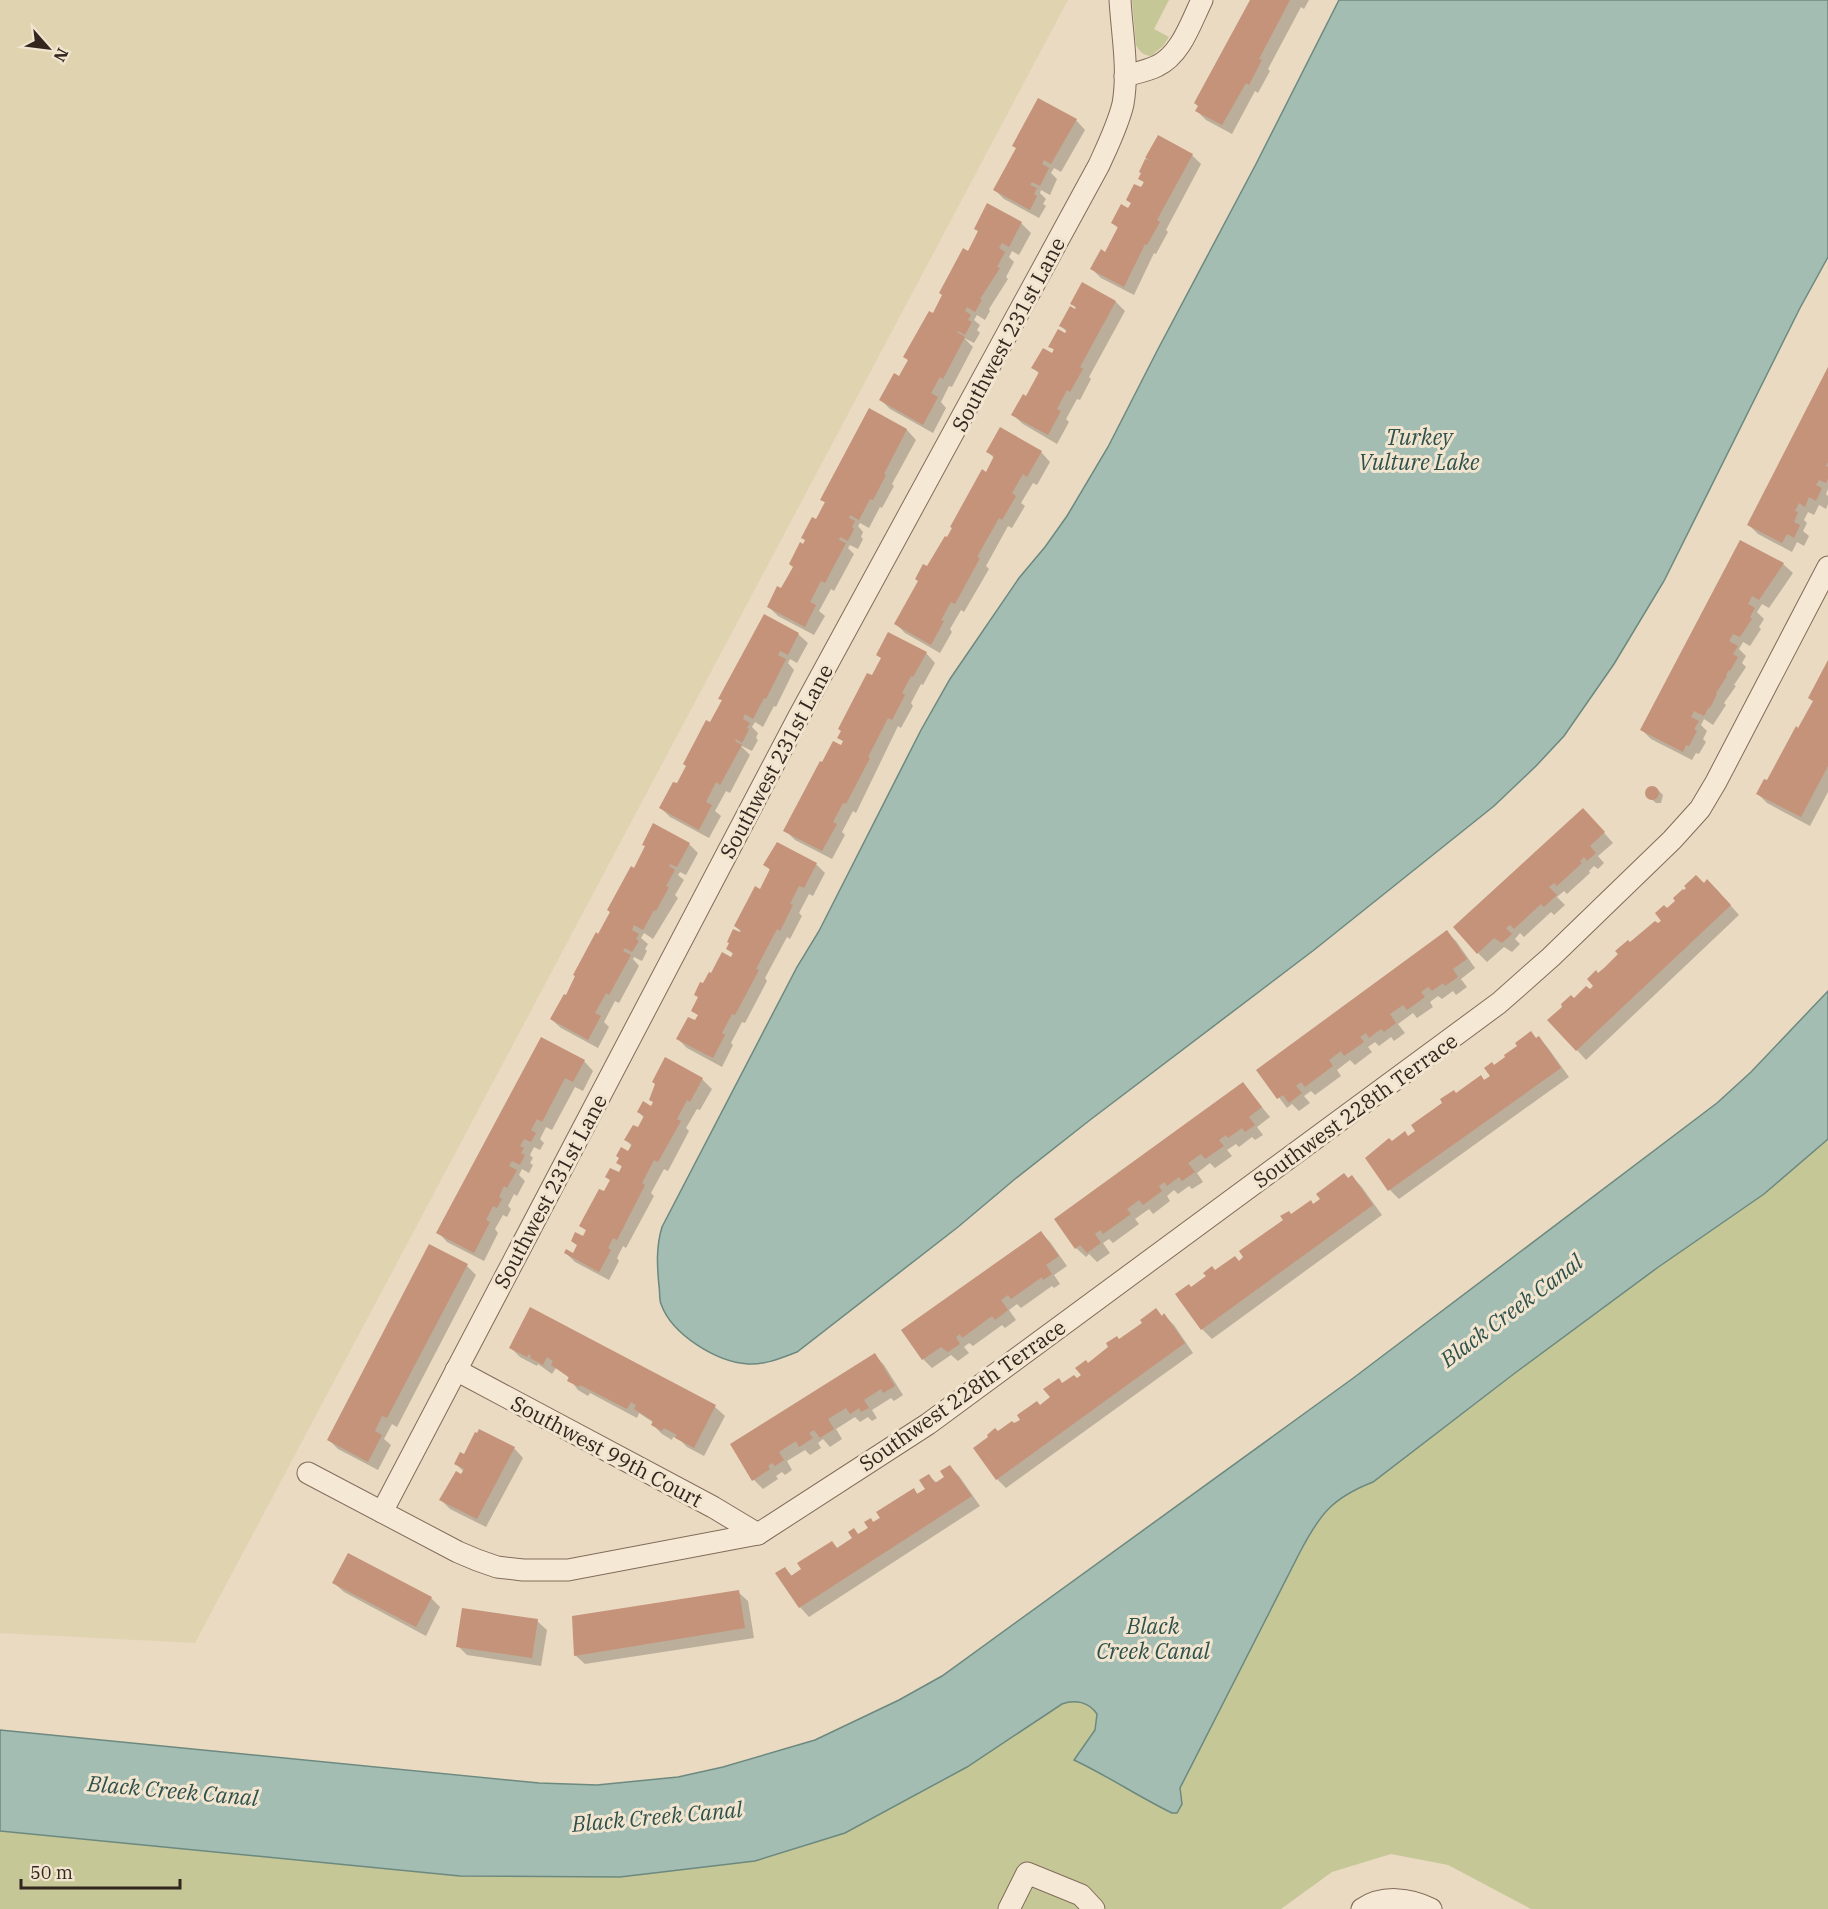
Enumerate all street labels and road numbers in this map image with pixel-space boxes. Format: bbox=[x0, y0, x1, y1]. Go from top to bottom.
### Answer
street label: Southwest 231st Lane bbox=[945, 232, 1071, 436]
street label: Southwest 231st Lane bbox=[713, 659, 839, 863]
street label: Southwest 228th Terrace bbox=[1247, 1026, 1463, 1194]
street label: Southwest 231st Lane bbox=[487, 1089, 613, 1293]
street label: Southwest 228th Terrace bbox=[853, 1313, 1071, 1477]
street label: Southwest 99th Court bbox=[506, 1389, 708, 1513]

